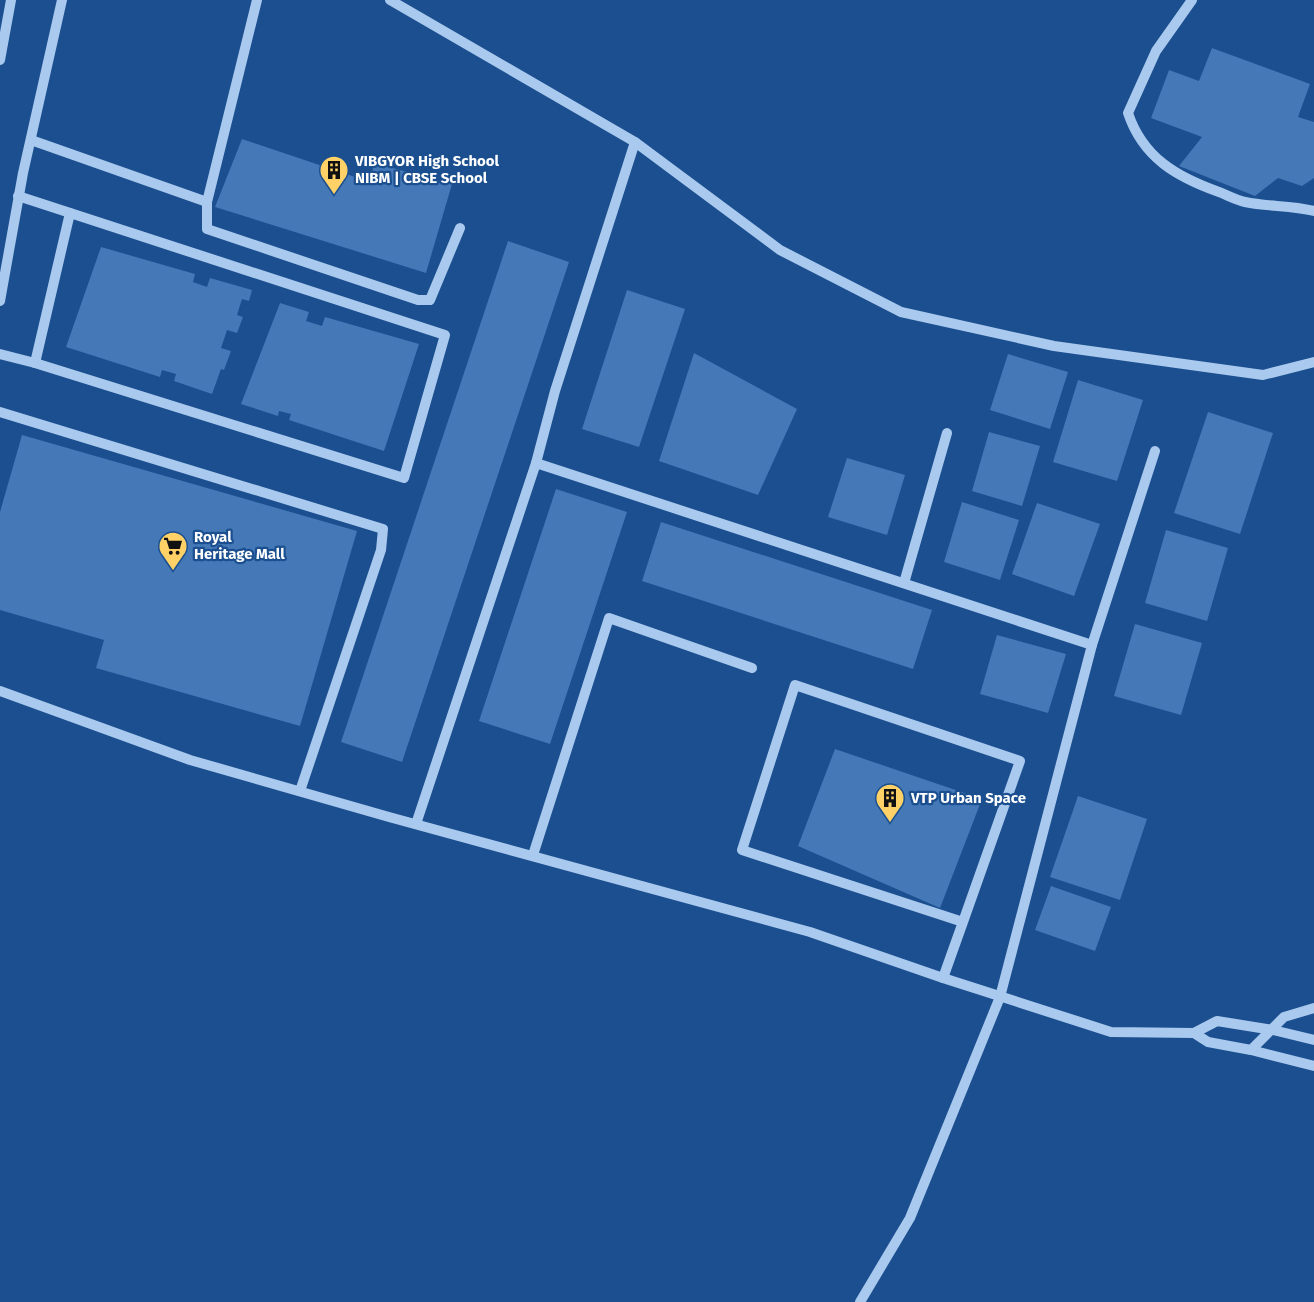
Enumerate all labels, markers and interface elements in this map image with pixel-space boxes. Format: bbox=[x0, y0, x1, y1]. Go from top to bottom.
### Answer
place label: VIBGYOR High School NIBM | CBSE School bbox=[354, 152, 500, 187]
building icon: VIBGYOR High School NIBM | CBSE School bbox=[318, 154, 350, 196]
place label: Royal Heritage Mall bbox=[194, 528, 285, 563]
supermarket icon: Royal Heritage Mall bbox=[157, 530, 189, 572]
building icon: VTP Urban Space bbox=[874, 782, 906, 824]
place label: VTP Urban Space bbox=[910, 789, 1026, 807]

